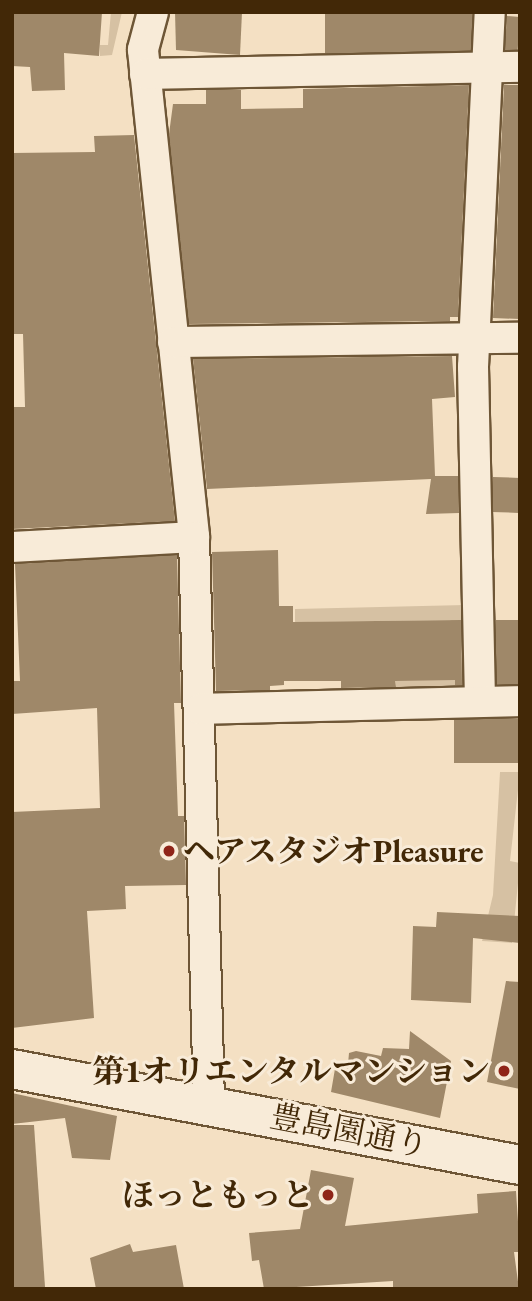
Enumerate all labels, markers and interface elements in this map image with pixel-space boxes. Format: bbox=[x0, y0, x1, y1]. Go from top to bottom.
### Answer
place label: ヘアスタジオPleasure bbox=[183, 832, 486, 870]
marker: ヘアスタジオPleasure bbox=[161, 843, 177, 859]
place label: 第1オリエンタルマンション bbox=[89, 1052, 490, 1090]
marker: 第1オリエンタルマンション bbox=[496, 1063, 512, 1079]
street label: 豊島園通り bbox=[267, 1097, 431, 1165]
place label: ほっともっと bbox=[122, 1176, 314, 1214]
marker: ほっともっと bbox=[320, 1187, 336, 1203]

